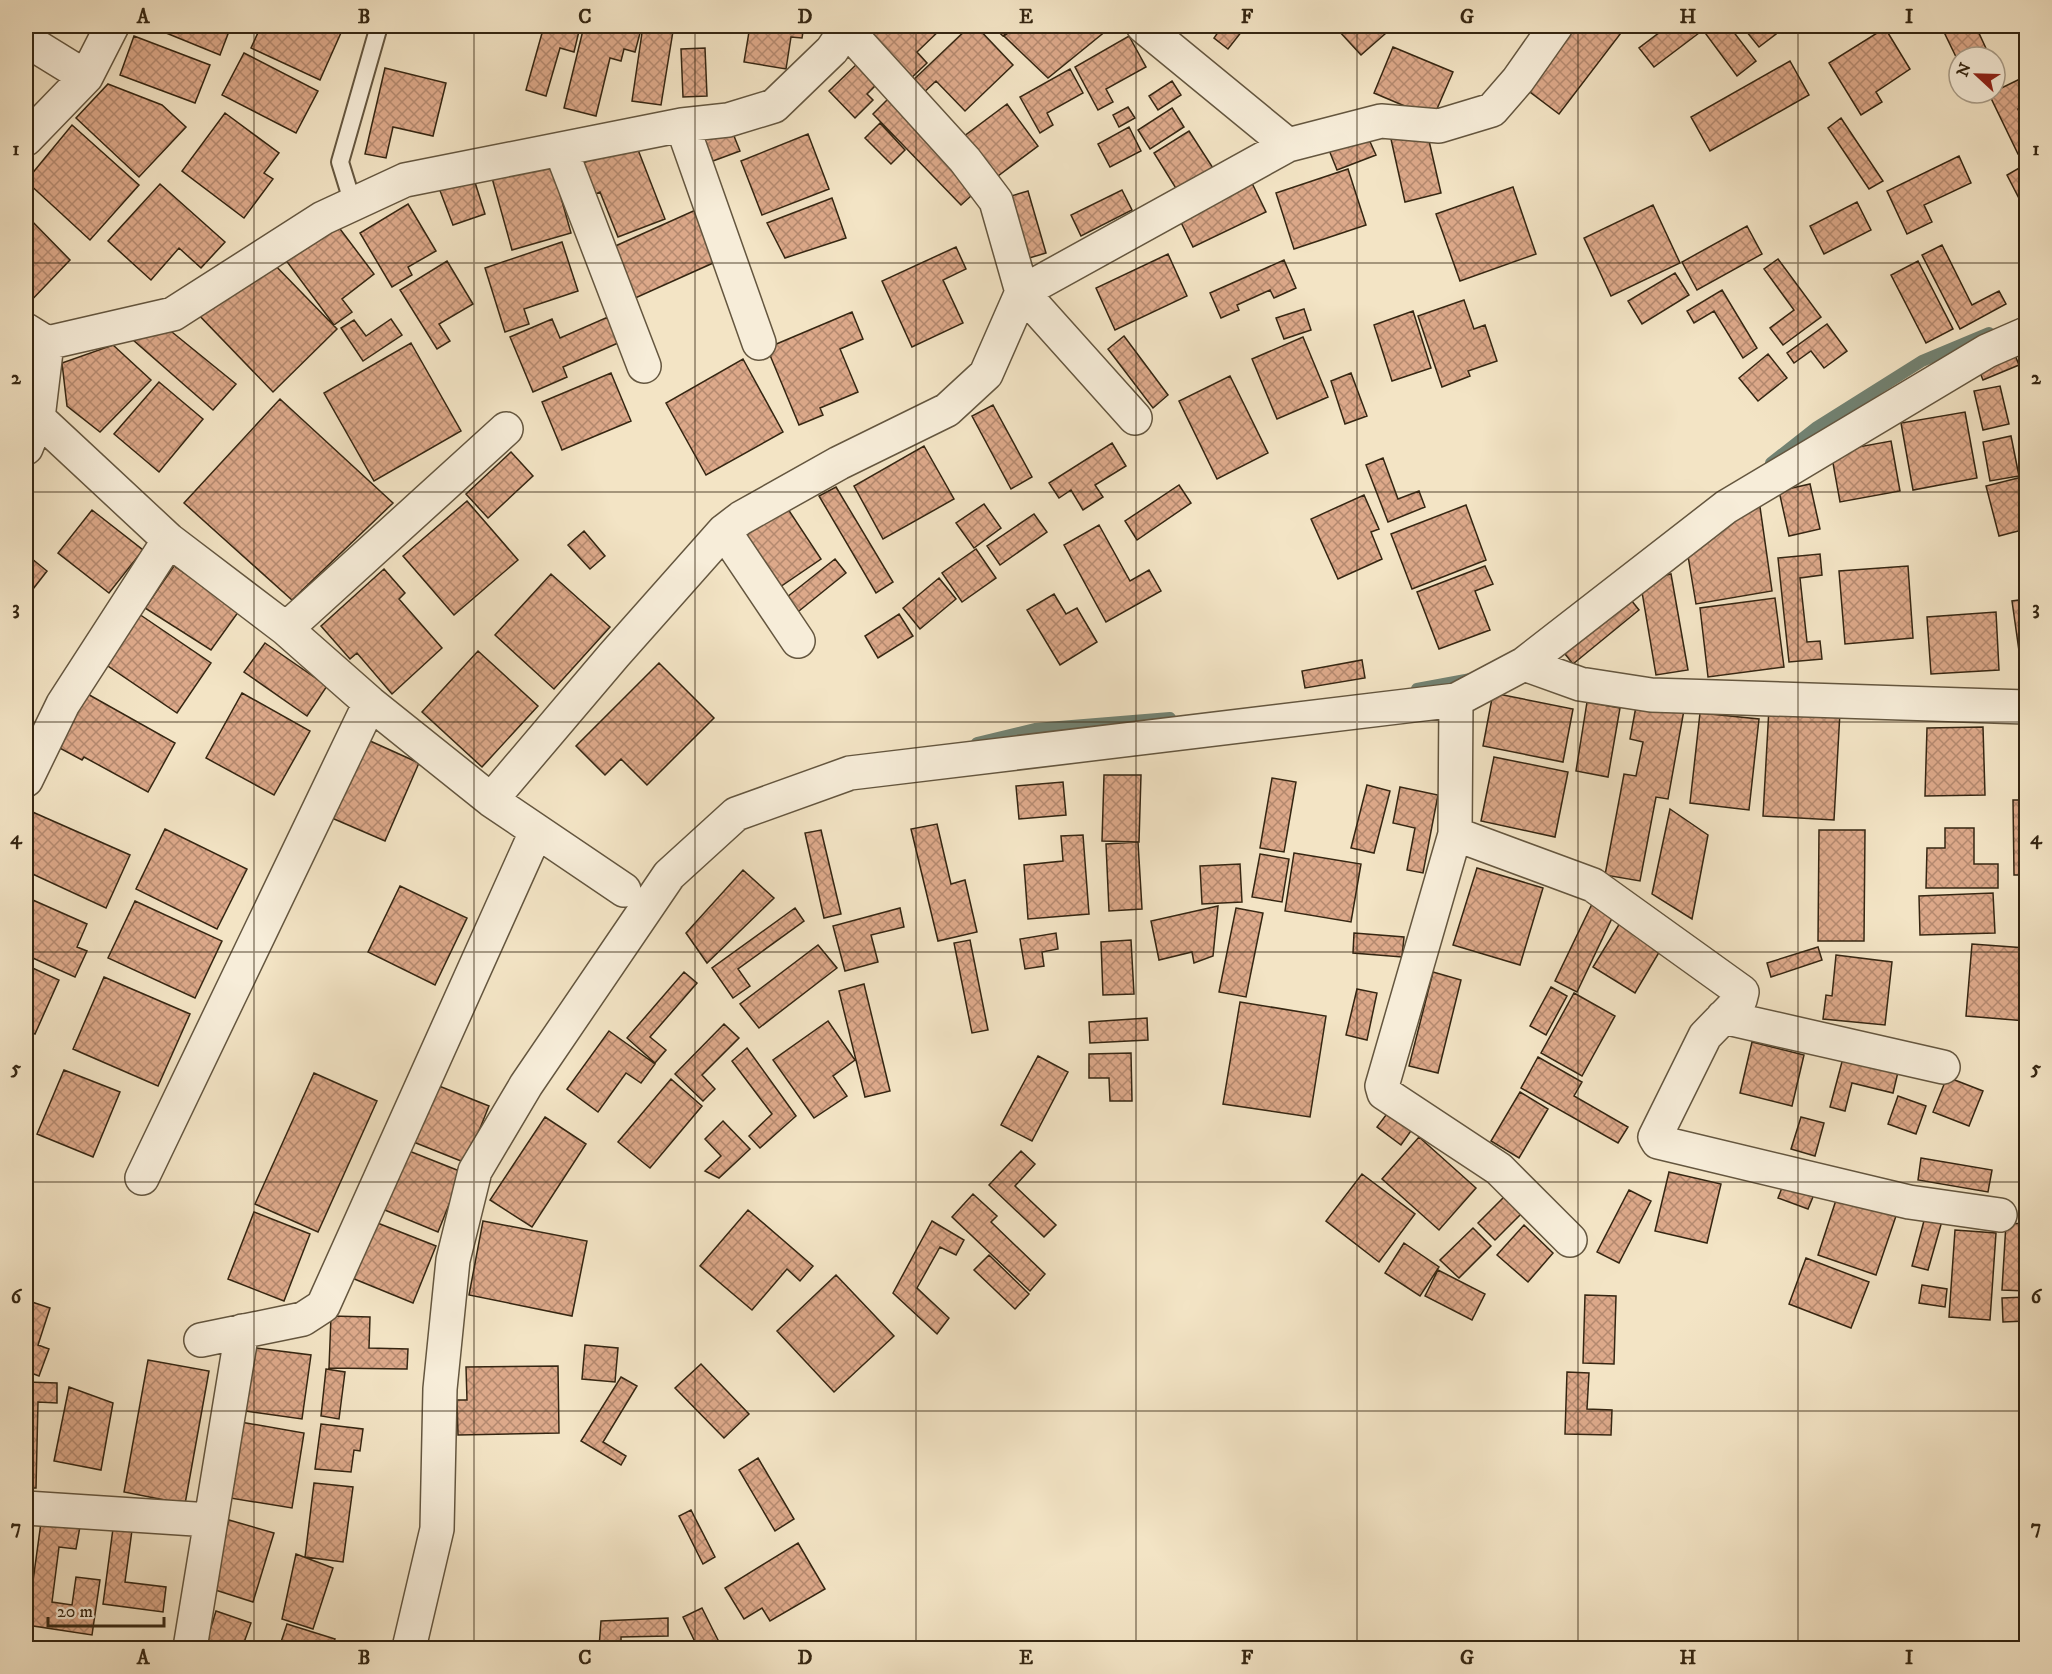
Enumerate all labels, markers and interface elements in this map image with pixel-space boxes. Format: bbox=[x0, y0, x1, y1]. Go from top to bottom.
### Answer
text: A bbox=[136, 5, 151, 30]
text: B bbox=[358, 5, 370, 30]
text: C bbox=[578, 5, 592, 30]
text: D bbox=[798, 5, 813, 30]
text: E bbox=[1019, 5, 1033, 30]
text: F bbox=[1241, 5, 1254, 30]
text: G bbox=[1460, 5, 1474, 30]
text: H bbox=[1680, 5, 1697, 30]
text: I bbox=[1905, 5, 1913, 30]
north arrow bbox=[1947, 45, 2007, 105]
text: N bbox=[1952, 60, 1976, 80]
text: 1 bbox=[12, 137, 20, 162]
text: 1 bbox=[2032, 137, 2040, 162]
text: 2 bbox=[11, 366, 22, 391]
text: 2 bbox=[2031, 366, 2042, 391]
text: 3 bbox=[12, 596, 20, 621]
text: 3 bbox=[2032, 596, 2040, 621]
text: 4 bbox=[10, 826, 23, 851]
text: 4 bbox=[2030, 826, 2043, 851]
text: 5 bbox=[10, 1056, 21, 1081]
text: 5 bbox=[2030, 1056, 2041, 1081]
text: 6 bbox=[11, 1285, 23, 1310]
text: 6 bbox=[2031, 1285, 2043, 1310]
text: 7 bbox=[11, 1515, 21, 1540]
text: 7 bbox=[2031, 1515, 2041, 1540]
scale bar bbox=[48, 1590, 164, 1628]
text: 20 m bbox=[57, 1601, 93, 1623]
text: A bbox=[136, 1646, 151, 1671]
text: B bbox=[358, 1646, 370, 1671]
text: C bbox=[578, 1646, 592, 1671]
text: D bbox=[798, 1646, 813, 1671]
text: E bbox=[1019, 1646, 1033, 1671]
text: F bbox=[1241, 1646, 1254, 1671]
text: G bbox=[1460, 1646, 1474, 1671]
text: H bbox=[1680, 1646, 1697, 1671]
text: I bbox=[1905, 1646, 1913, 1671]

